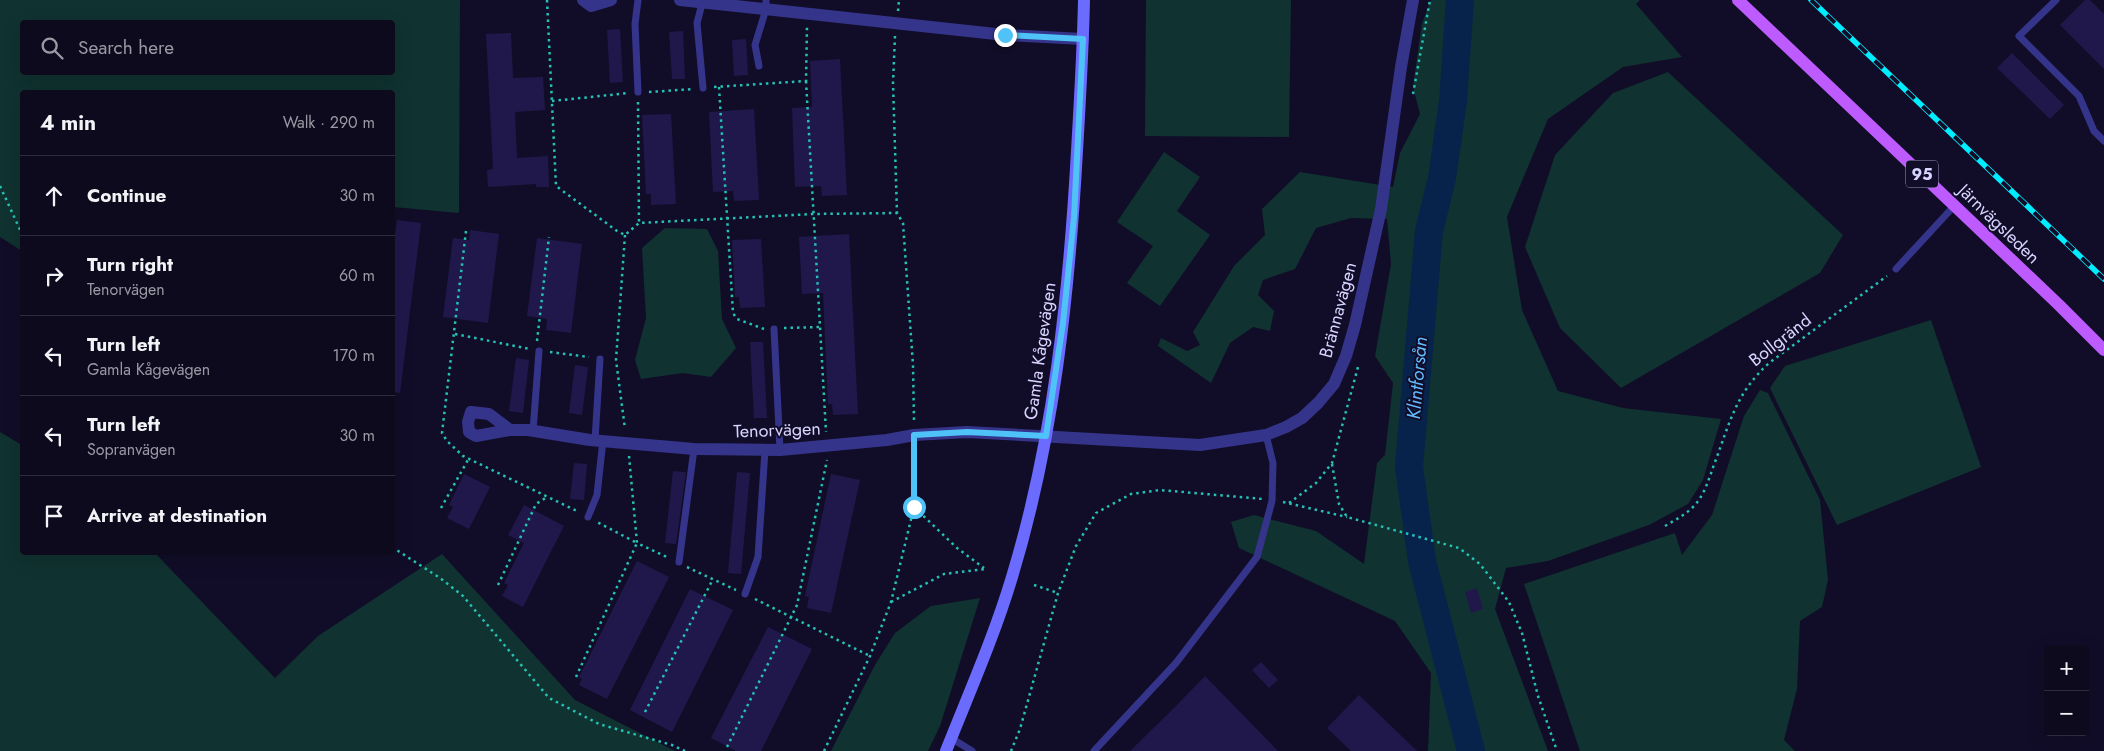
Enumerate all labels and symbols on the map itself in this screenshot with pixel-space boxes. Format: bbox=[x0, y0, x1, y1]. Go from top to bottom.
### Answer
route end bbox=[994, 24, 1017, 47]
road number: 95 bbox=[1906, 160, 1938, 188]
street label: Järnvägsleden bbox=[1951, 177, 2046, 270]
street label: Brännavägen bbox=[1313, 259, 1363, 361]
street label: Gamla Kågevägen bbox=[1017, 281, 1063, 421]
street label: Bollgränd bbox=[1743, 307, 1817, 373]
water label: Klintforsån bbox=[1400, 336, 1434, 420]
street label: Tenorvägen bbox=[733, 415, 821, 445]
route start bbox=[903, 496, 926, 519]

